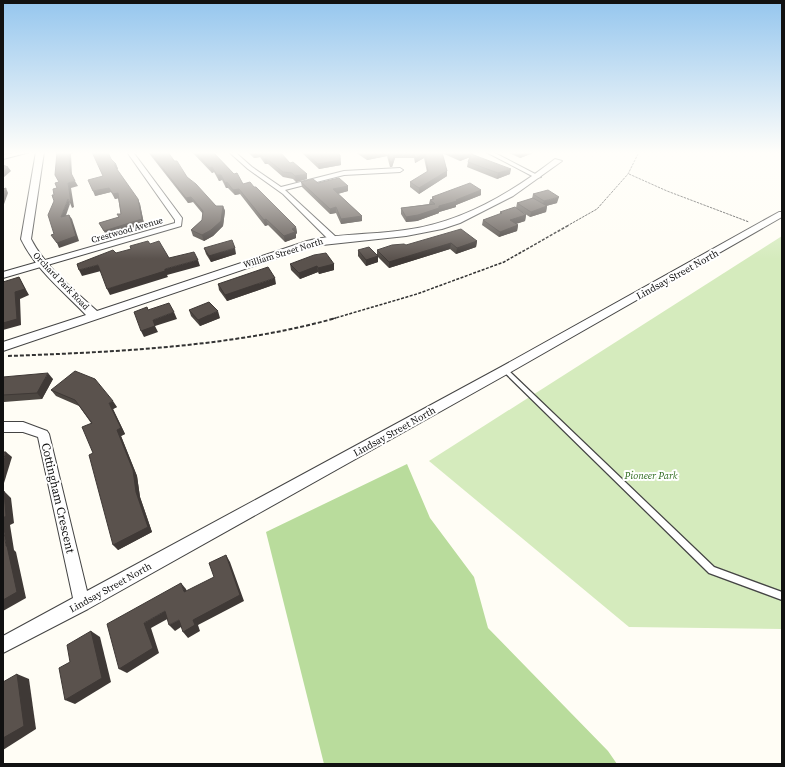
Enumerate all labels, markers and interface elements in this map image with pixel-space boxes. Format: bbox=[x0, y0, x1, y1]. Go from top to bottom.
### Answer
street label: Crestwood Avenue bbox=[90, 214, 165, 246]
street label: William Street North bbox=[242, 235, 325, 271]
street label: Lindsay Street North bbox=[634, 246, 721, 302]
street label: Orchard Park Road bbox=[30, 249, 92, 313]
street label: Lindsay Street North bbox=[351, 403, 438, 459]
street label: Cottingham Crescent bbox=[38, 441, 78, 555]
park label: Pioneer Park bbox=[624, 469, 678, 482]
street label: Lindsay Street North bbox=[67, 559, 154, 615]

